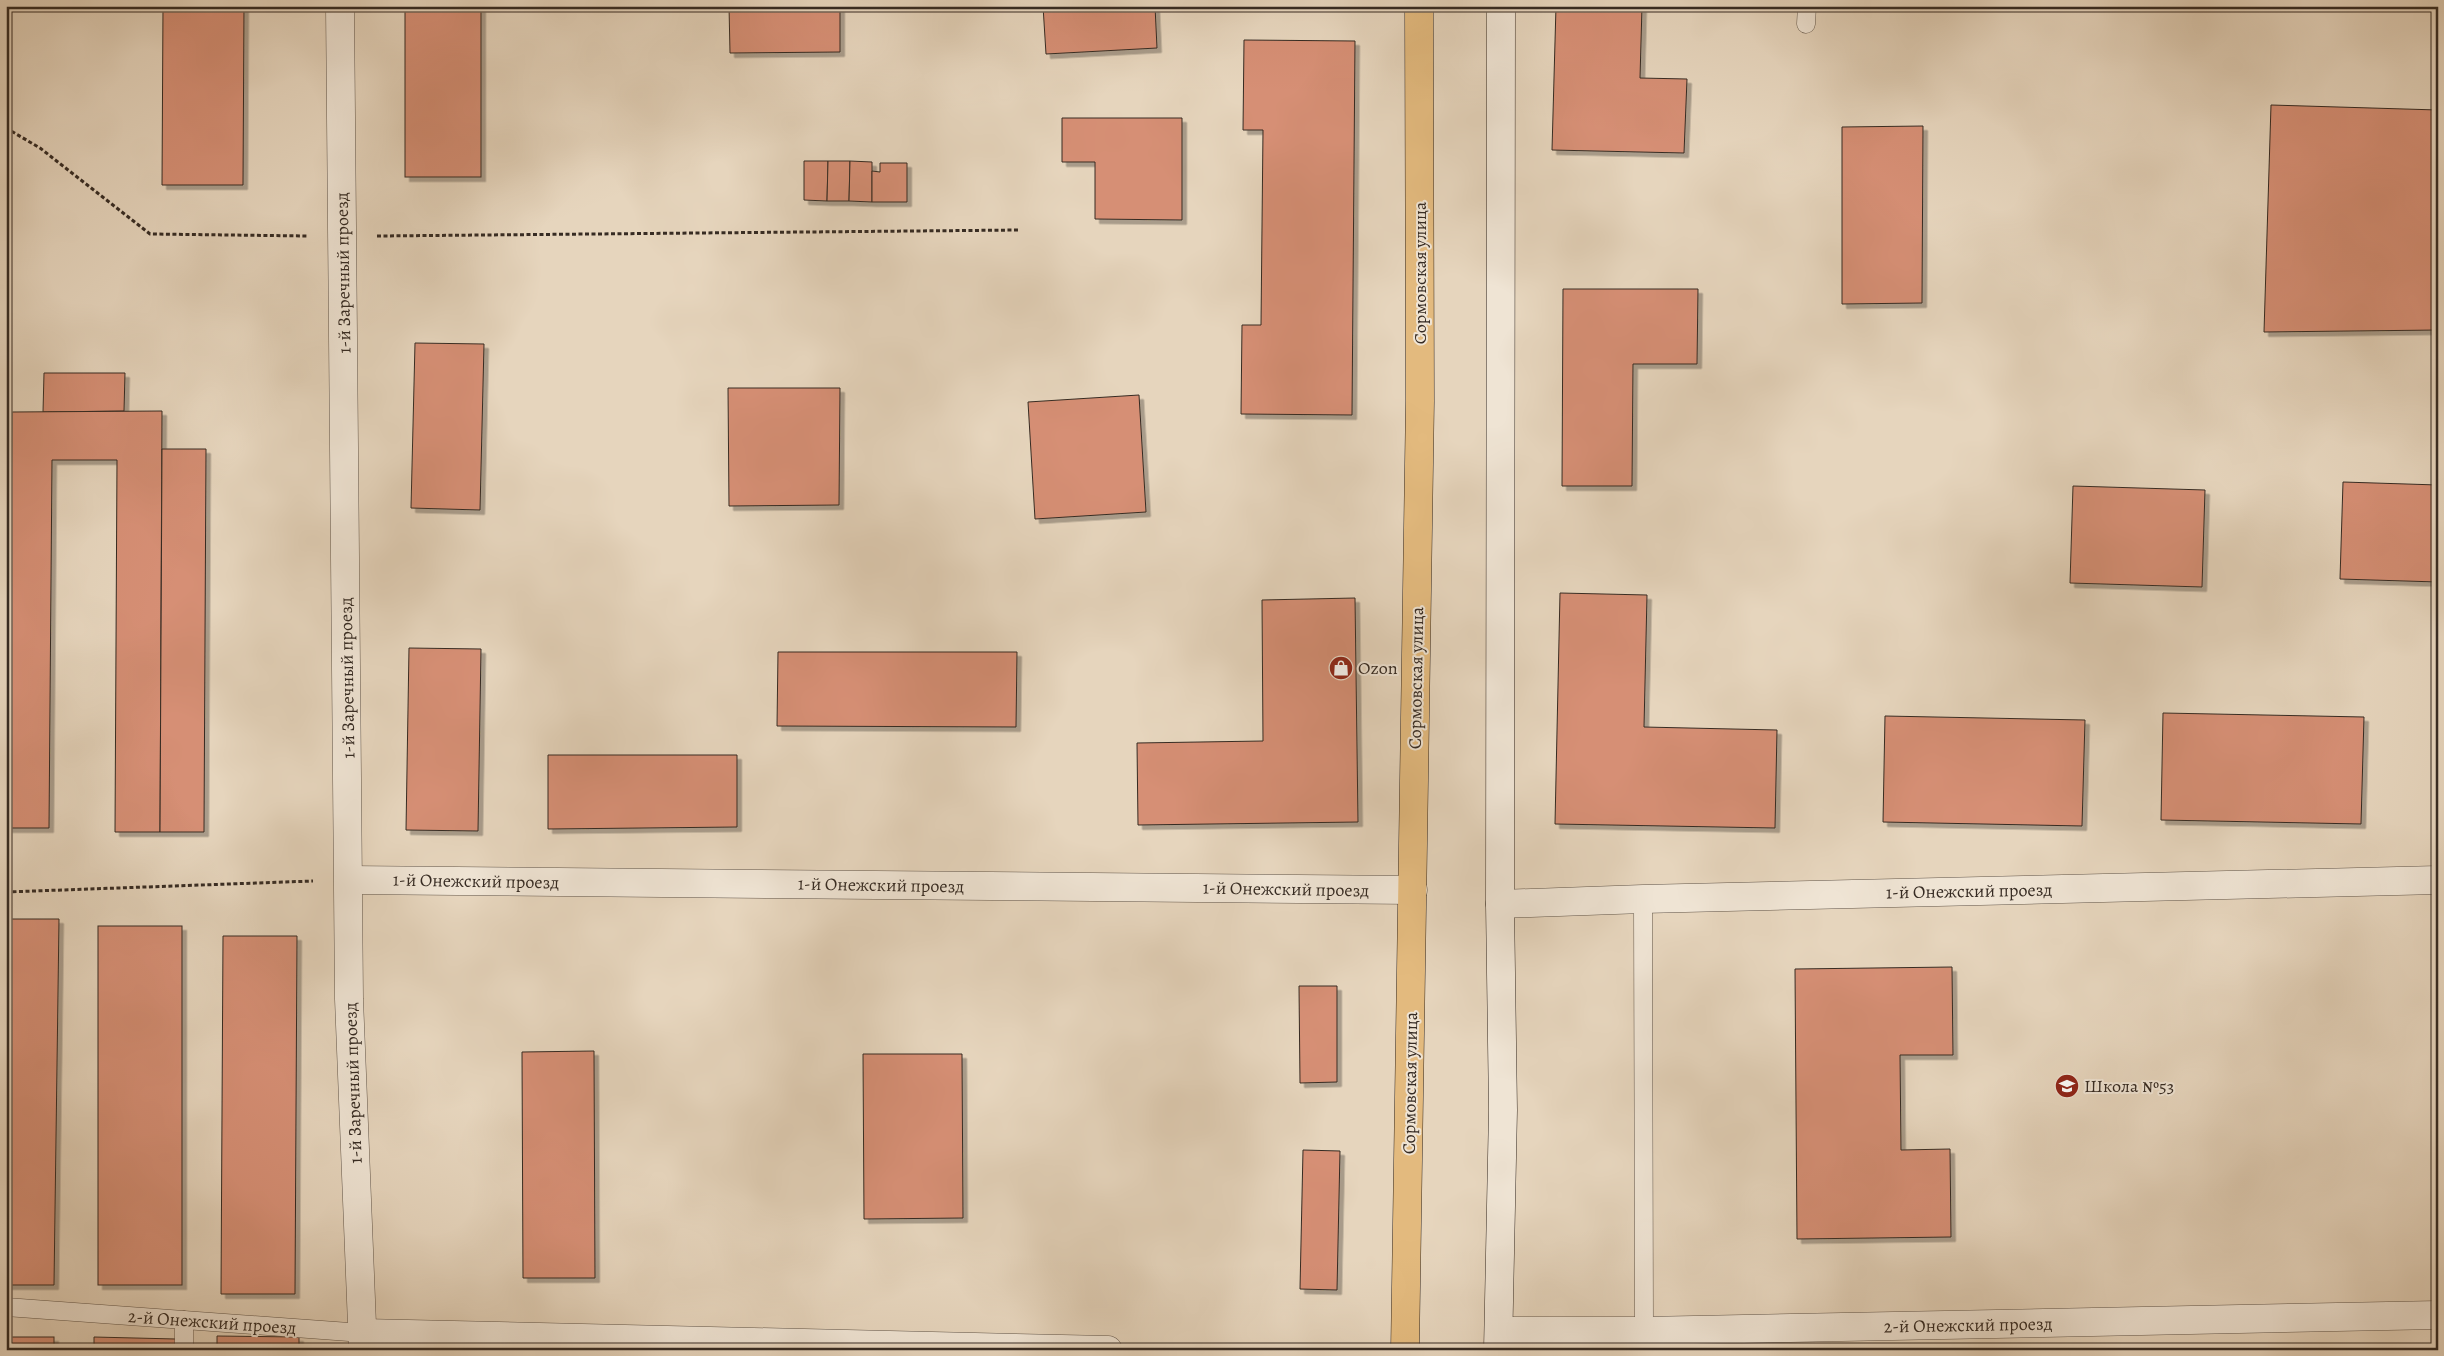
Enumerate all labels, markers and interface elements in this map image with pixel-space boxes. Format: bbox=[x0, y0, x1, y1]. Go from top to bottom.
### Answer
street label: 1-й Заречный проезд bbox=[330, 192, 356, 354]
street label: Сормовская улица bbox=[1408, 201, 1432, 344]
street label: 1-й Заречный проезд bbox=[334, 597, 360, 759]
street label: Сормовская улица bbox=[1403, 606, 1429, 749]
shop icon: Ozon bbox=[1328, 655, 1354, 681]
place label: Ozon bbox=[1358, 656, 1398, 680]
street label: 1-й Онежский проезд bbox=[393, 868, 560, 894]
street label: 1-й Онежский проезд bbox=[798, 872, 965, 898]
street label: 1-й Онежский проезд bbox=[1203, 876, 1370, 902]
street label: 1-й Онежский проезд bbox=[1886, 878, 2053, 904]
street label: 1-й Заречный проезд bbox=[338, 1002, 368, 1164]
street label: Сормовская улица bbox=[1397, 1011, 1423, 1154]
school or university icon: Школа №53 bbox=[2054, 1073, 2080, 1099]
place label: Школа №53 bbox=[2084, 1074, 2174, 1098]
street label: 2-й Онежский проезд bbox=[127, 1304, 297, 1340]
street label: 2-й Онежский проезд bbox=[1883, 1312, 2053, 1338]

